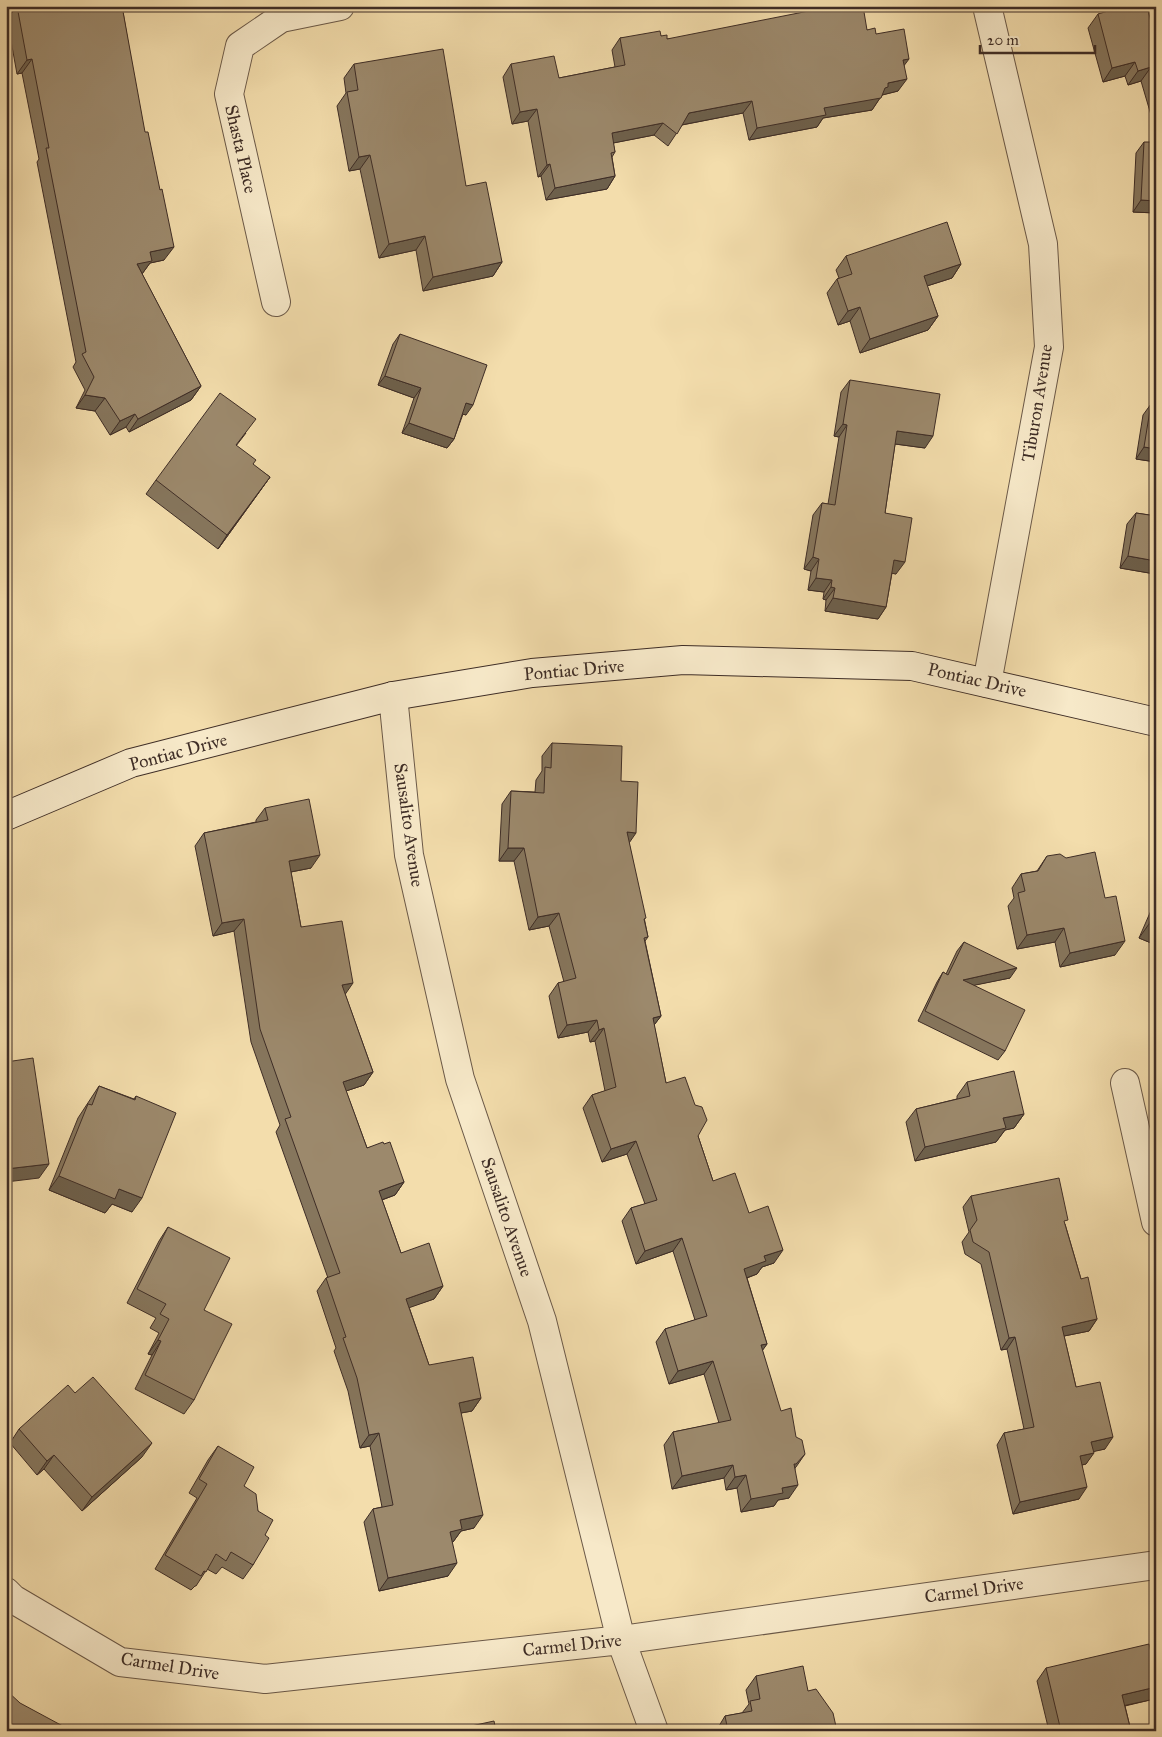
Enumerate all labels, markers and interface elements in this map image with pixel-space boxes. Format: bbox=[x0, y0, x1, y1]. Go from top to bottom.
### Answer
scale bar bbox=[980, 22, 1094, 54]
text: 20 m bbox=[987, 31, 1019, 49]
street label: Shasta Place bbox=[220, 103, 262, 195]
street label: Tiburon Avenue bbox=[1017, 343, 1057, 463]
street label: Pontiac Drive bbox=[523, 655, 625, 685]
street label: Pontiac Drive bbox=[925, 658, 1029, 702]
street label: Pontiac Drive bbox=[126, 728, 230, 776]
street label: Sausalito Avenue bbox=[389, 762, 429, 888]
street label: Sausalito Avenue bbox=[476, 1154, 538, 1280]
street label: Carmel Drive bbox=[923, 1572, 1025, 1608]
street label: Carmel Drive bbox=[521, 1629, 623, 1661]
street label: Carmel Drive bbox=[119, 1647, 221, 1685]

